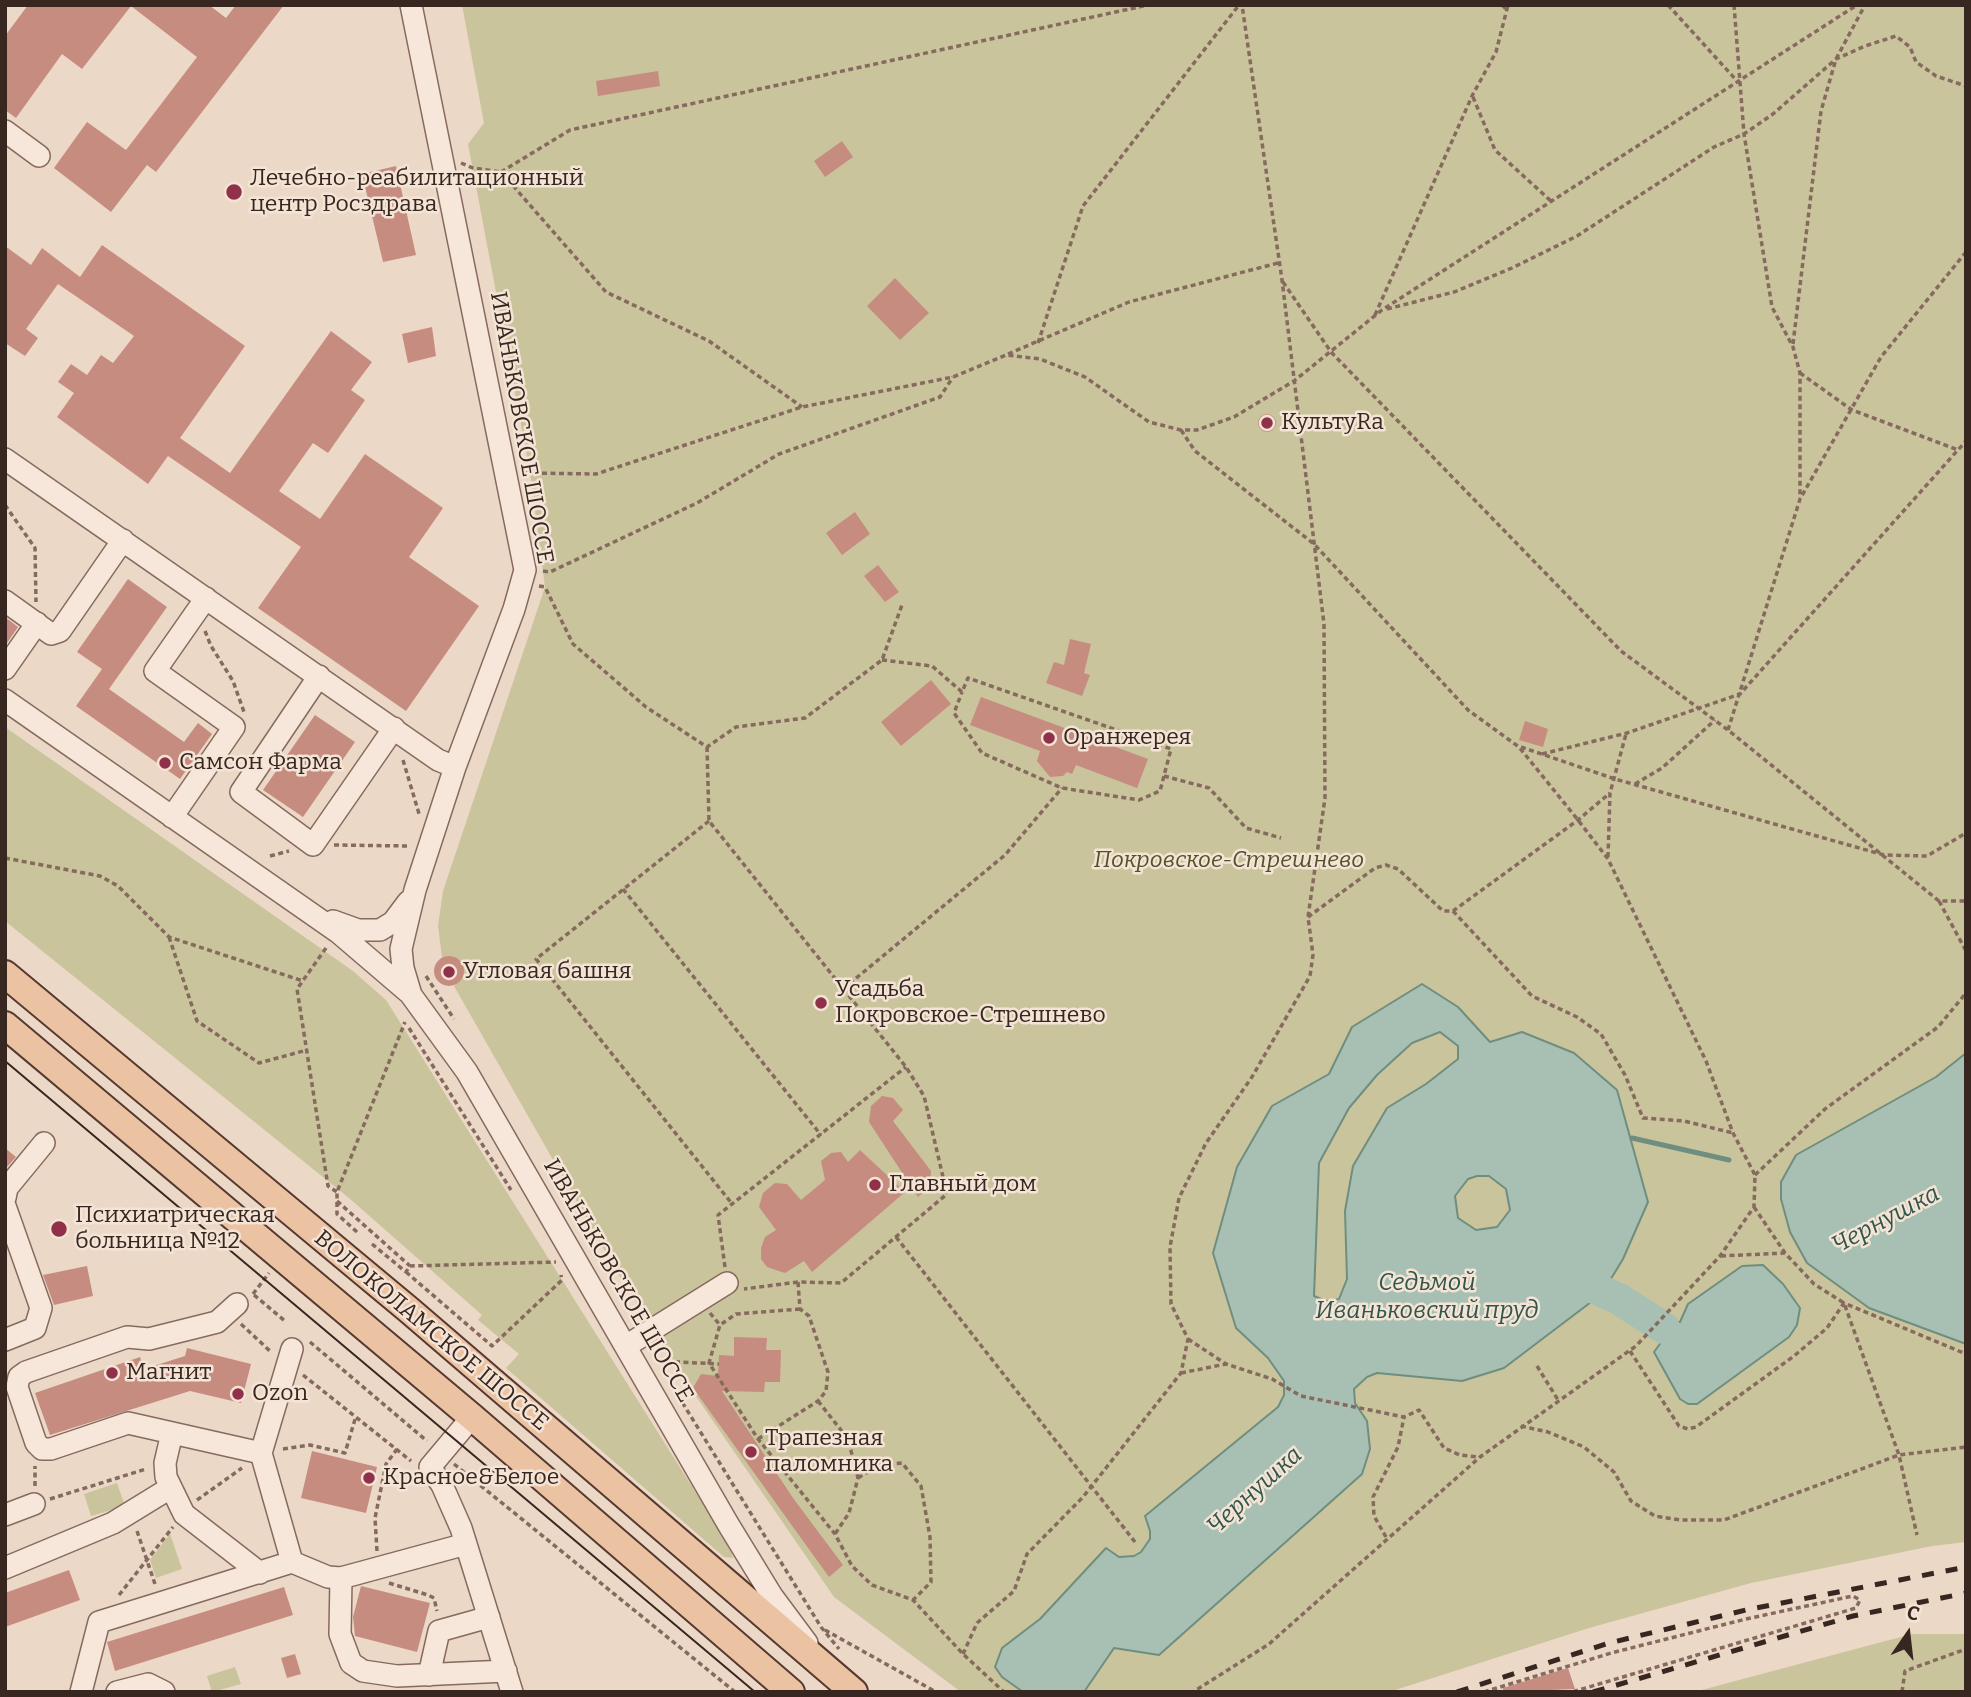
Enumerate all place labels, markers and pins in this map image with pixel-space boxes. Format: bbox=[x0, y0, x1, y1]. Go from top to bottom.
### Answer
place label: Лечебно-реабилитационный центр Росздрава bbox=[250, 165, 584, 219]
marker: Лечебно-реабилитационный центр Росздрава bbox=[224, 182, 244, 202]
place label: КультуRа bbox=[1281, 409, 1384, 437]
marker: КультуRа bbox=[1259, 415, 1275, 431]
place label: Оранжерея bbox=[1063, 724, 1191, 752]
marker: Оранжерея bbox=[1041, 730, 1057, 746]
place label: Самсон Фарма bbox=[179, 749, 342, 777]
marker: Самсон Фарма bbox=[157, 755, 173, 771]
place label: Угловая башня bbox=[463, 958, 631, 986]
marker: Угловая башня bbox=[441, 964, 457, 980]
place label: Усадьба Покровское-Стрешнево bbox=[835, 976, 1106, 1030]
marker: Усадьба Покровское-Стрешнево bbox=[813, 995, 829, 1011]
place label: Главный дом bbox=[889, 1171, 1037, 1199]
marker: Главный дом bbox=[867, 1177, 883, 1193]
place label: Психиатрическая больница №12 bbox=[75, 1202, 275, 1256]
marker: Психиатрическая больница №12 bbox=[49, 1219, 69, 1239]
place label: Магнит bbox=[126, 1359, 211, 1387]
marker: Магнит bbox=[104, 1365, 120, 1381]
place label: Ozon bbox=[252, 1380, 308, 1408]
marker: Ozon bbox=[230, 1386, 246, 1402]
place label: Трапезная паломника bbox=[765, 1425, 893, 1479]
marker: Трапезная паломника bbox=[743, 1444, 759, 1460]
place label: Красное&Белое bbox=[383, 1464, 559, 1492]
marker: Красное&Белое bbox=[361, 1470, 377, 1486]

